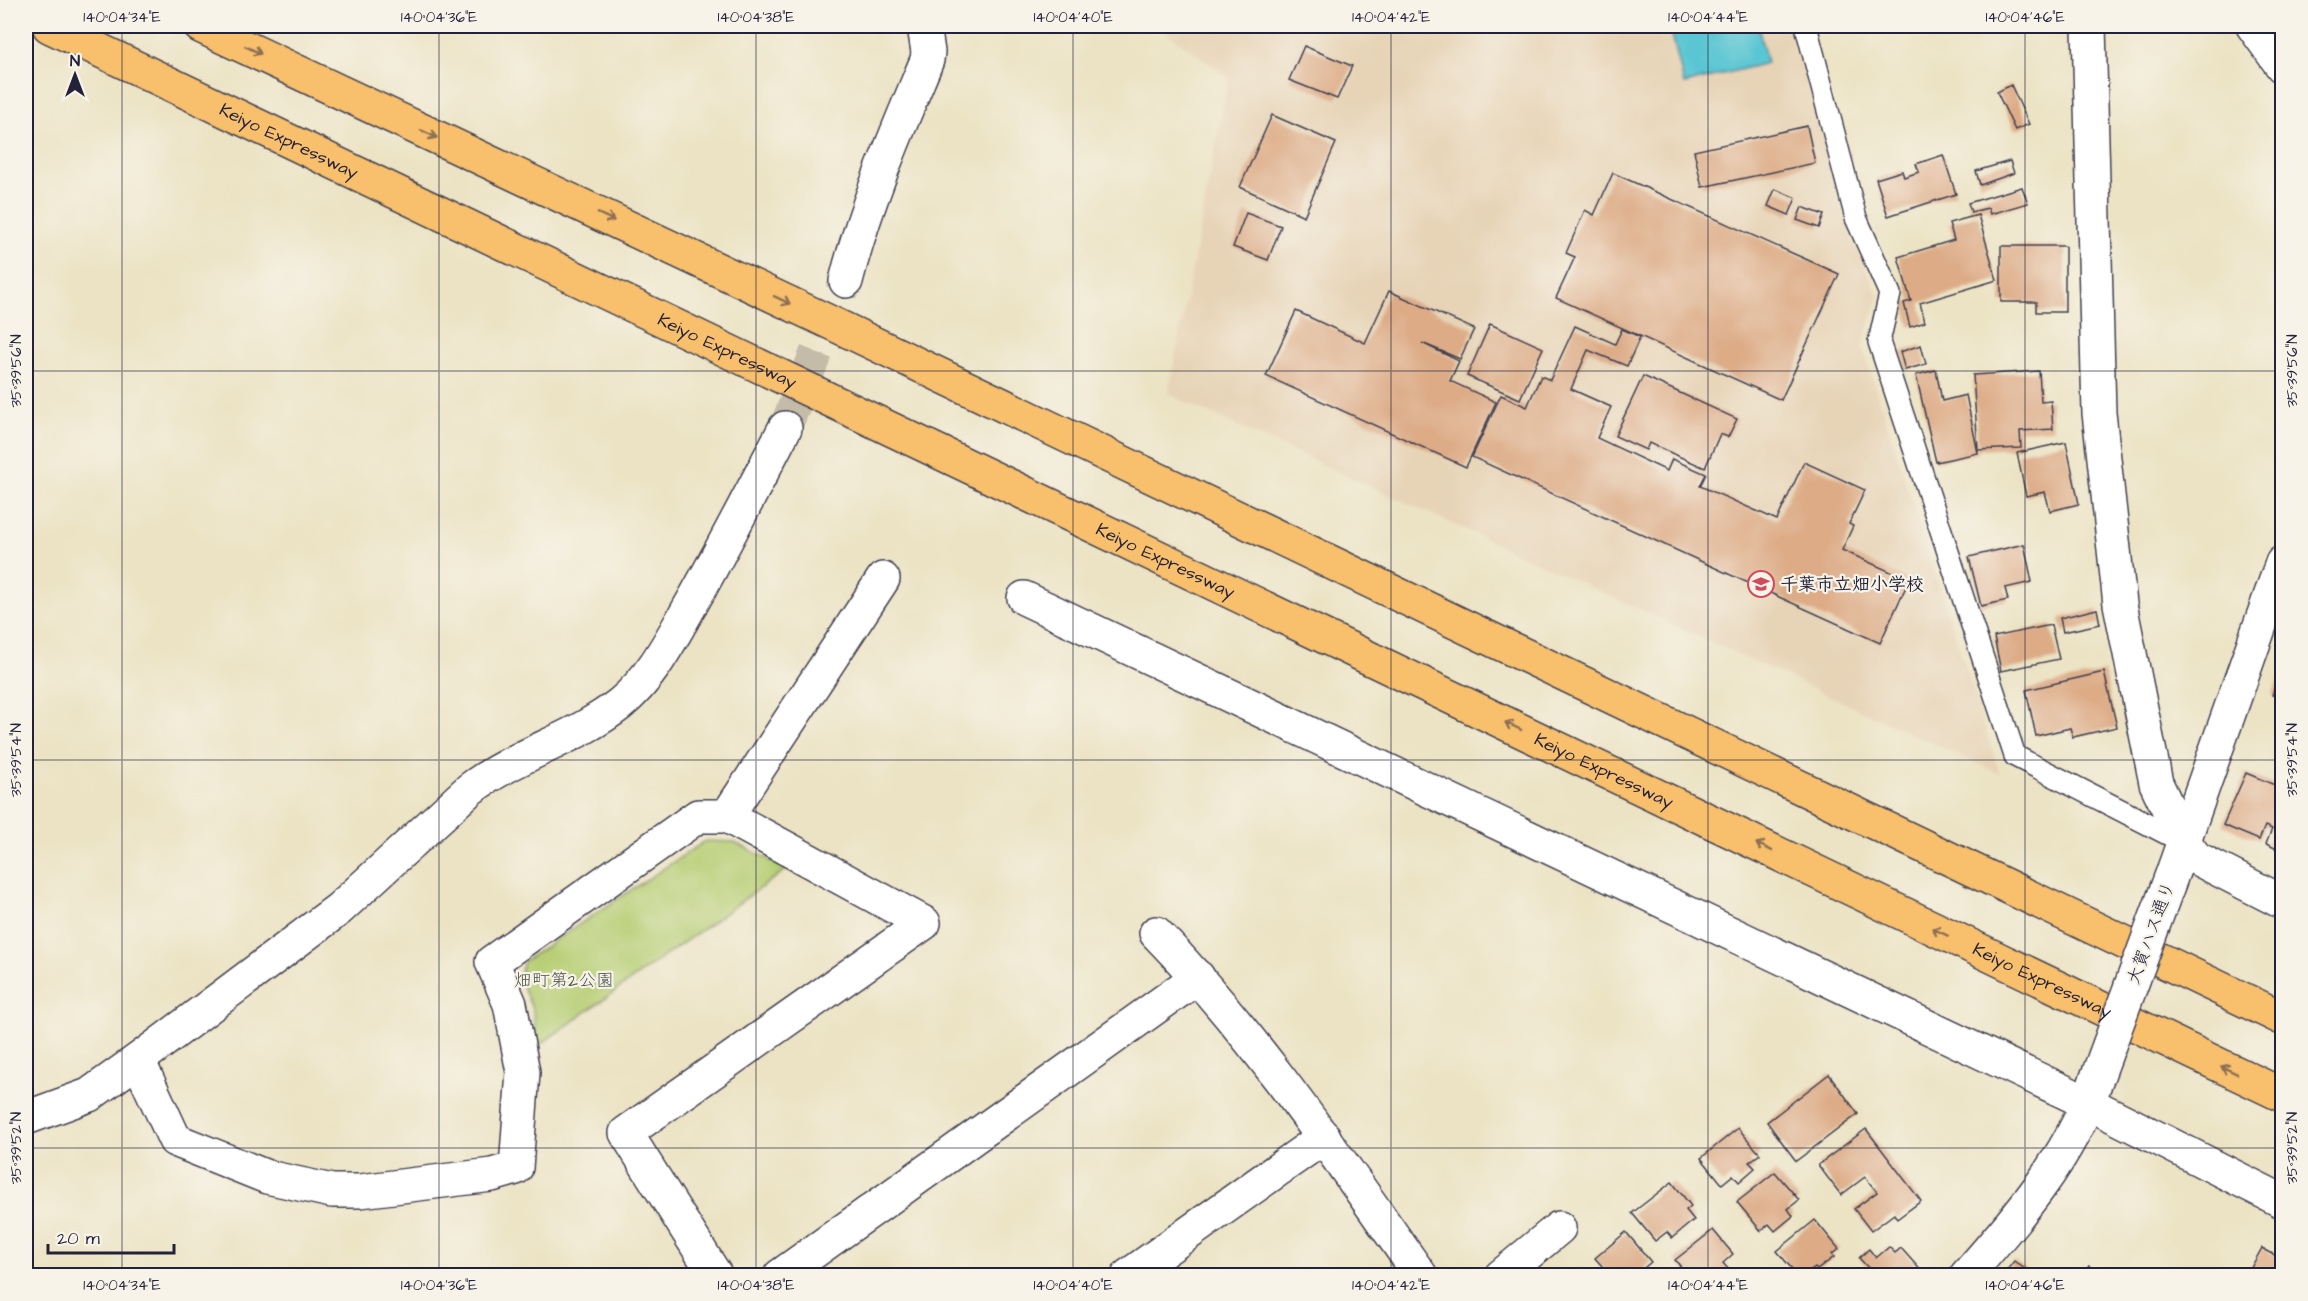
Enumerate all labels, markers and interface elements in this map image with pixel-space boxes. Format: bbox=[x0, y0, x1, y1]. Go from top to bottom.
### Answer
text: 140°04'34"E bbox=[83, 7, 161, 28]
text: 140°04'36"E bbox=[401, 7, 477, 28]
text: 140°04'38"E bbox=[718, 7, 795, 28]
text: 140°04'40"E bbox=[1033, 7, 1113, 28]
text: 140°04'42"E bbox=[1352, 7, 1430, 28]
text: 140°04'44"E bbox=[1668, 7, 1748, 28]
text: 140°04'46"E bbox=[1985, 7, 2065, 28]
north arrow bbox=[45, 45, 105, 105]
one-way arrow bbox=[243, 45, 261, 57]
text: N bbox=[70, 50, 80, 72]
street label: Keiyo Expressway bbox=[215, 97, 363, 186]
one-way arrow bbox=[420, 128, 438, 140]
one-way arrow bbox=[596, 211, 614, 223]
one-way arrow bbox=[773, 295, 791, 307]
street label: Keiyo Expressway bbox=[654, 307, 801, 396]
text: 35°39'56"N bbox=[6, 334, 27, 408]
text: 35°39'56"N bbox=[2282, 334, 2303, 408]
street label: Keiyo Expressway bbox=[1092, 517, 1239, 605]
school or university icon: 千葉市立畑小学校 bbox=[1746, 569, 1776, 599]
place label: 千葉市立畑小学校 bbox=[1780, 572, 1924, 597]
one-way arrow bbox=[1504, 720, 1522, 732]
text: 35°39'54"N bbox=[6, 723, 27, 797]
text: 35°39'54"N bbox=[2282, 723, 2303, 797]
street label: Keiyo Expressway bbox=[1530, 727, 1678, 815]
one-way arrow bbox=[1755, 841, 1773, 853]
street label: 大賀ハス通り bbox=[2121, 878, 2181, 988]
one-way arrow bbox=[1931, 925, 1949, 937]
street label: Keiyo Expressway bbox=[1969, 936, 2116, 1025]
park label: 畑町第2公園 bbox=[514, 968, 614, 993]
one-way arrow bbox=[2221, 1063, 2239, 1075]
text: 35°39'52"N bbox=[6, 1112, 27, 1184]
text: 35°39'52"N bbox=[2282, 1112, 2303, 1184]
scale bar bbox=[48, 1217, 174, 1255]
text: 20 m bbox=[57, 1226, 100, 1251]
text: 140°04'34"E bbox=[83, 1275, 161, 1296]
text: 140°04'36"E bbox=[401, 1275, 477, 1296]
text: 140°04'38"E bbox=[718, 1275, 795, 1296]
text: 140°04'40"E bbox=[1033, 1275, 1113, 1296]
text: 140°04'42"E bbox=[1352, 1275, 1430, 1296]
text: 140°04'44"E bbox=[1668, 1275, 1748, 1296]
text: 140°04'46"E bbox=[1985, 1275, 2065, 1296]

